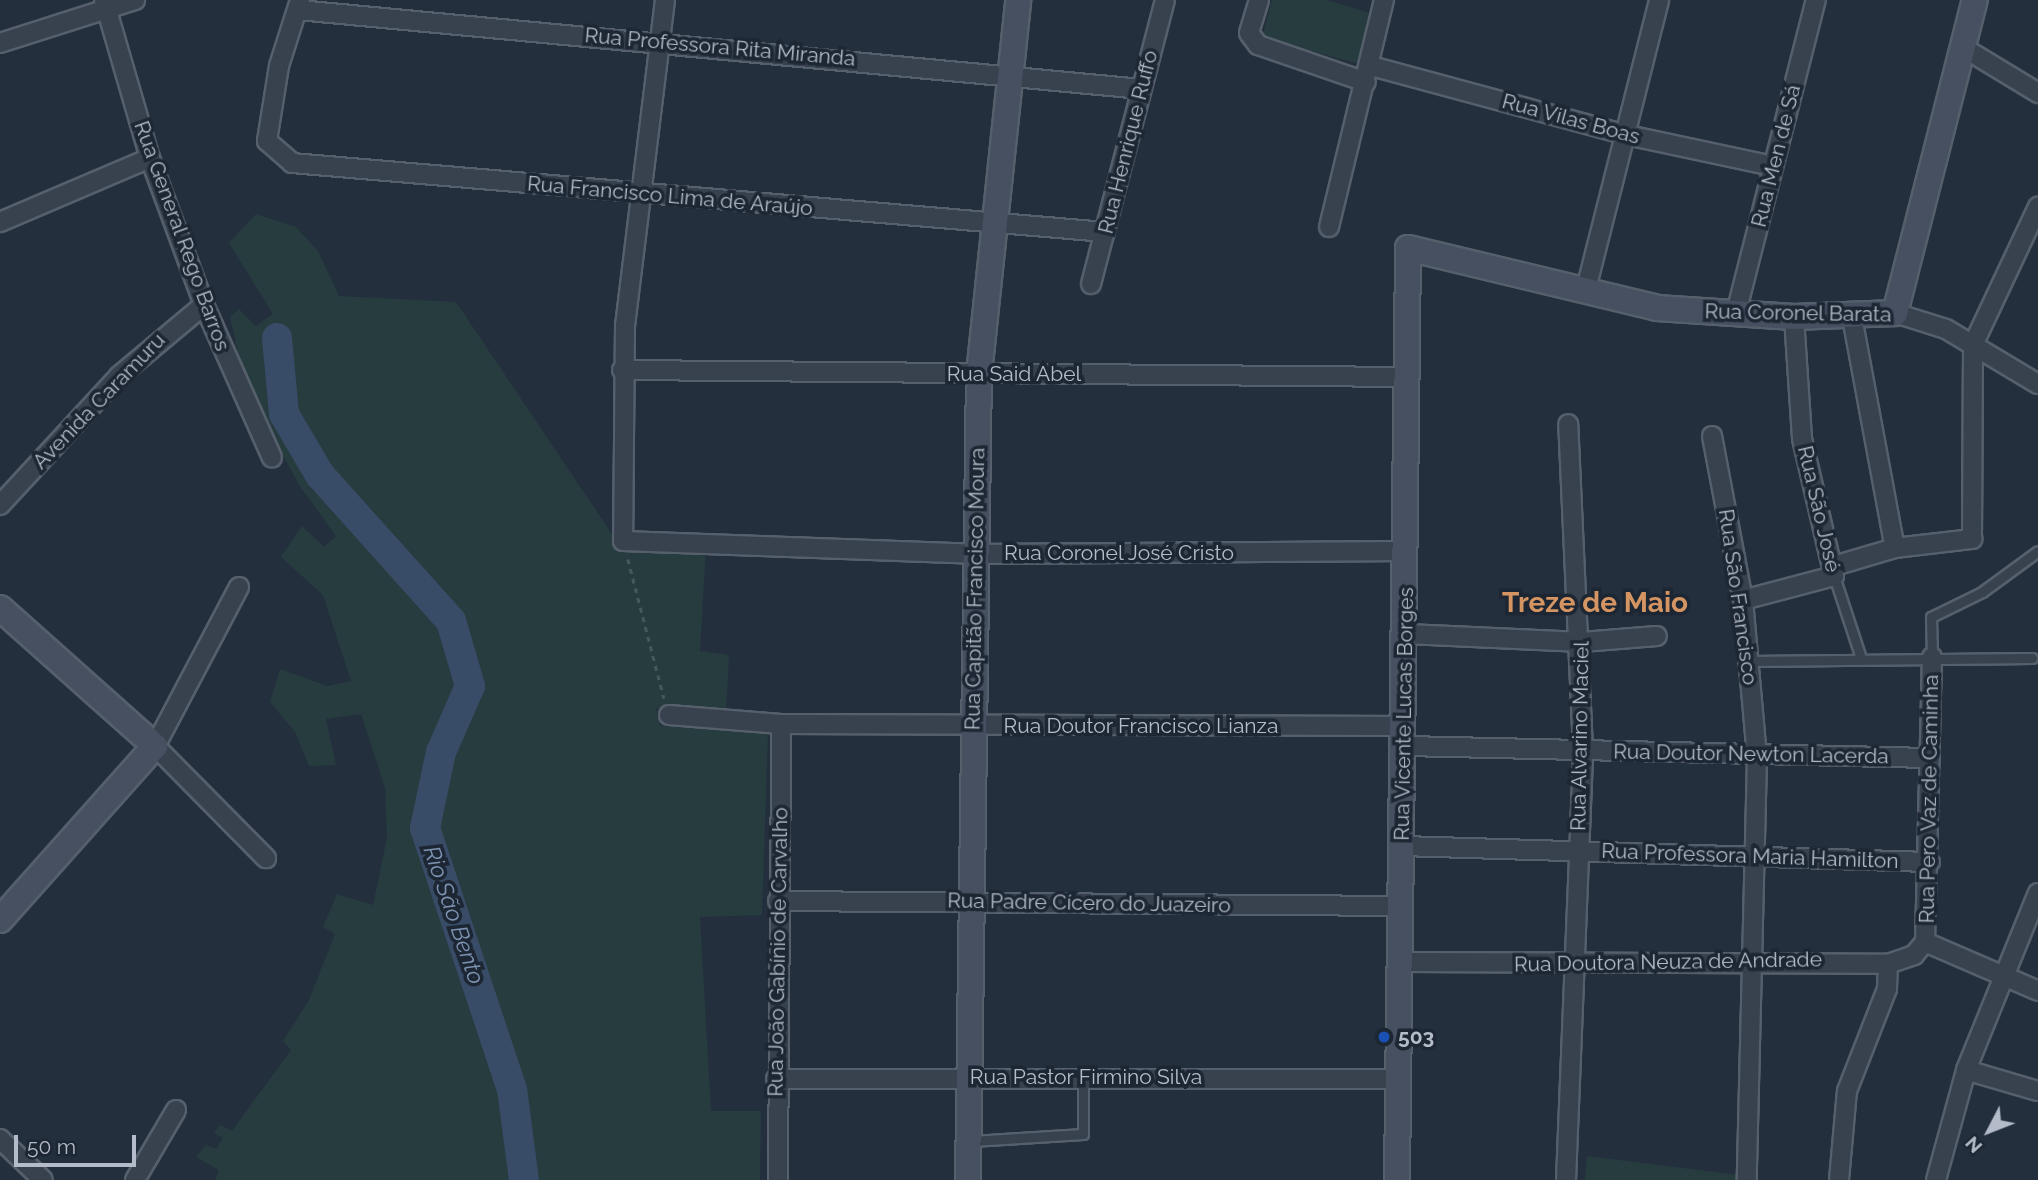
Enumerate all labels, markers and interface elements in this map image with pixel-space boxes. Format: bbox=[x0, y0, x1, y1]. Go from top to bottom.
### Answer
street label: Rua Professora Rita Miranda bbox=[584, 23, 856, 71]
street label: Rua Henrique Ruffo bbox=[1093, 48, 1163, 236]
street label: Rua Men de Sá bbox=[1746, 82, 1806, 230]
street label: Rua Vilas Boas bbox=[1499, 88, 1643, 150]
street label: Rua General Rego Barros bbox=[129, 117, 235, 355]
street label: Rua Francisco Lima de Araújo bbox=[526, 171, 814, 221]
street label: Rua Coronel Barata bbox=[1704, 299, 1892, 327]
street label: Avenida Caramuru bbox=[28, 328, 170, 474]
street label: Rua Said Abel bbox=[946, 361, 1082, 387]
street label: Rua São José bbox=[1792, 443, 1846, 575]
street label: Rua Capitão Francisco Moura bbox=[960, 447, 990, 731]
street label: Rua São Francisco bbox=[1713, 507, 1763, 687]
street label: Rua Coronel José Cristo bbox=[1004, 540, 1234, 566]
district label: Treze de Maio bbox=[1502, 586, 1688, 620]
street label: Rua Vicente Lucas Borges bbox=[1389, 587, 1419, 841]
street label: Rua Alvarino Maciel bbox=[1566, 640, 1594, 832]
street label: Rua Pero Vaz de Caminha bbox=[1914, 674, 1944, 924]
street label: Rua Doutor Francisco Lianza bbox=[1003, 713, 1279, 739]
street label: Rua Doutor Newton Lacerda bbox=[1613, 739, 1889, 769]
street label: Rua João Gabínio de Carvalho bbox=[763, 807, 793, 1097]
street label: Rua Professora Maria Hamilton bbox=[1601, 838, 1899, 874]
water label: Rio São Bento bbox=[417, 842, 491, 988]
street label: Rua Padre Cícero do Juazeiro bbox=[947, 888, 1231, 918]
street label: Rua Doutora Neuza de Andrade bbox=[1513, 947, 1823, 977]
place label: 503 bbox=[1398, 1024, 1434, 1050]
marker: 503 bbox=[1376, 1029, 1392, 1045]
street label: Rua Pastor Firmino Silva bbox=[970, 1064, 1202, 1090]
north arrow bbox=[1954, 1096, 2024, 1166]
scale bar bbox=[18, 1120, 140, 1164]
text: N bbox=[1960, 1132, 1986, 1158]
text: 50 m bbox=[27, 1134, 76, 1159]

